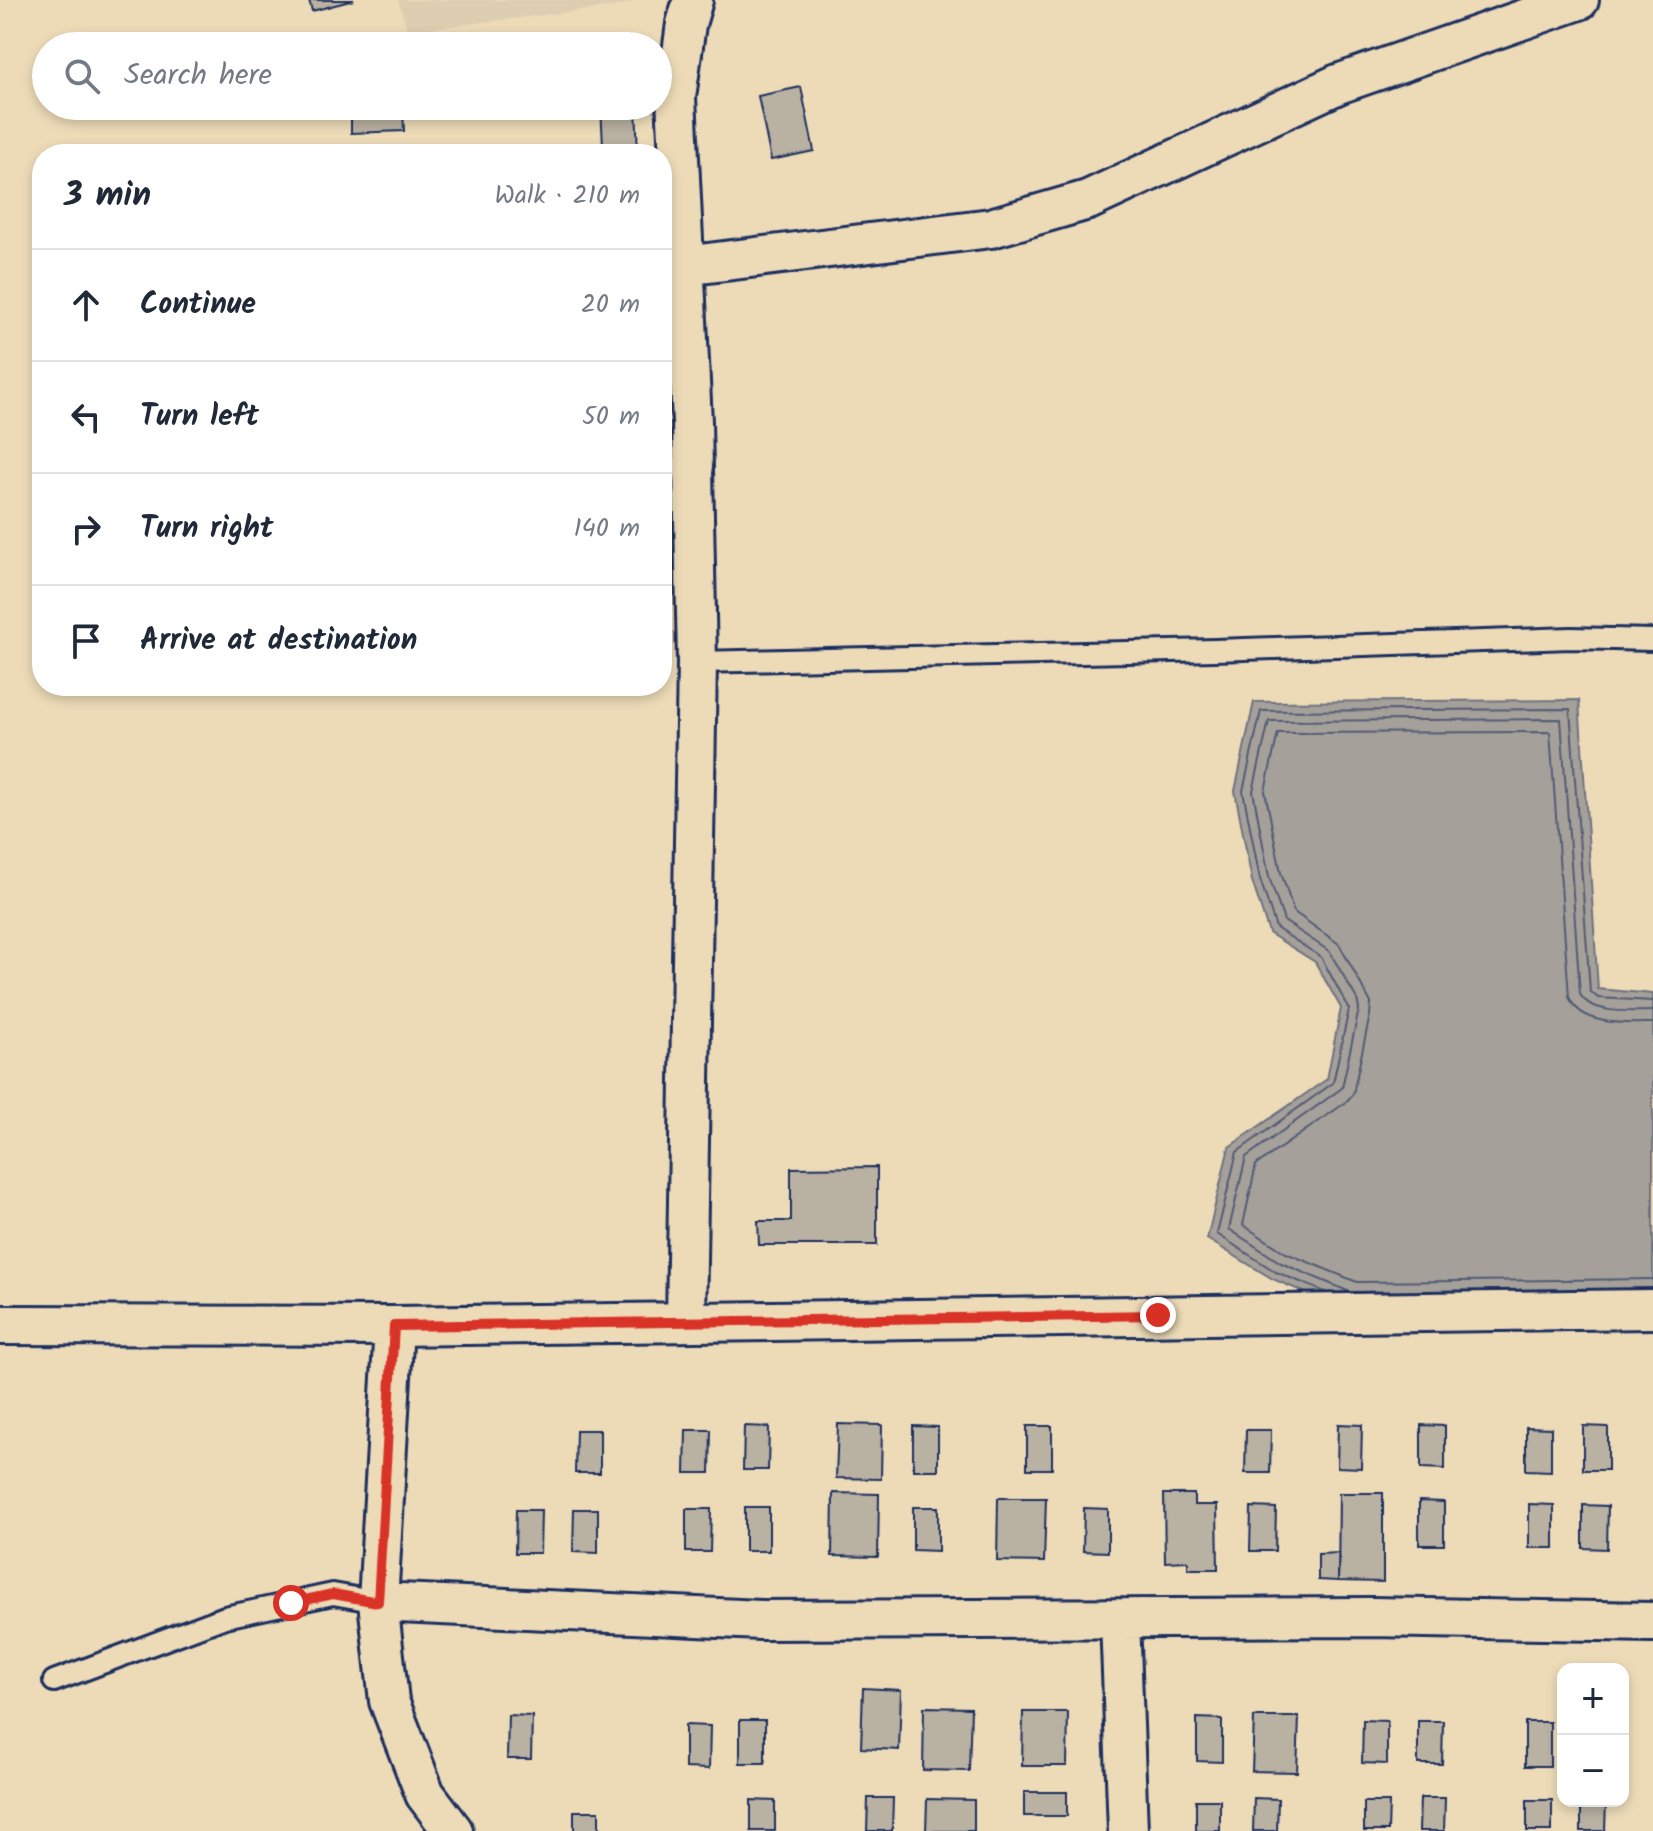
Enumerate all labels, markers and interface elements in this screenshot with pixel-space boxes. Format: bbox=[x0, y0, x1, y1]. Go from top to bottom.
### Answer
search box bbox=[32, 32, 672, 120]
text: Search here bbox=[124, 52, 272, 100]
icon: search bbox=[60, 54, 104, 98]
text: 3 min bbox=[64, 169, 151, 223]
text: Walk · 210 m bbox=[495, 175, 640, 217]
text: Continue bbox=[140, 281, 256, 329]
icon: ahead bbox=[64, 283, 108, 327]
text: 20 m bbox=[581, 284, 640, 326]
text: Turn left bbox=[140, 393, 259, 441]
icon: left bbox=[64, 395, 108, 439]
text: 50 m bbox=[582, 396, 640, 438]
text: Turn right bbox=[140, 505, 273, 553]
icon: right bbox=[64, 507, 108, 551]
text: 140 m bbox=[573, 508, 640, 550]
text: Arrive at destination bbox=[140, 617, 417, 665]
icon: arrive bbox=[64, 619, 108, 663]
route end bbox=[1140, 1297, 1176, 1333]
route start bbox=[273, 1585, 309, 1621]
map controls bbox=[1557, 1663, 1629, 1807]
button: + bbox=[1557, 1663, 1629, 1735]
button: − bbox=[1557, 1735, 1629, 1807]

